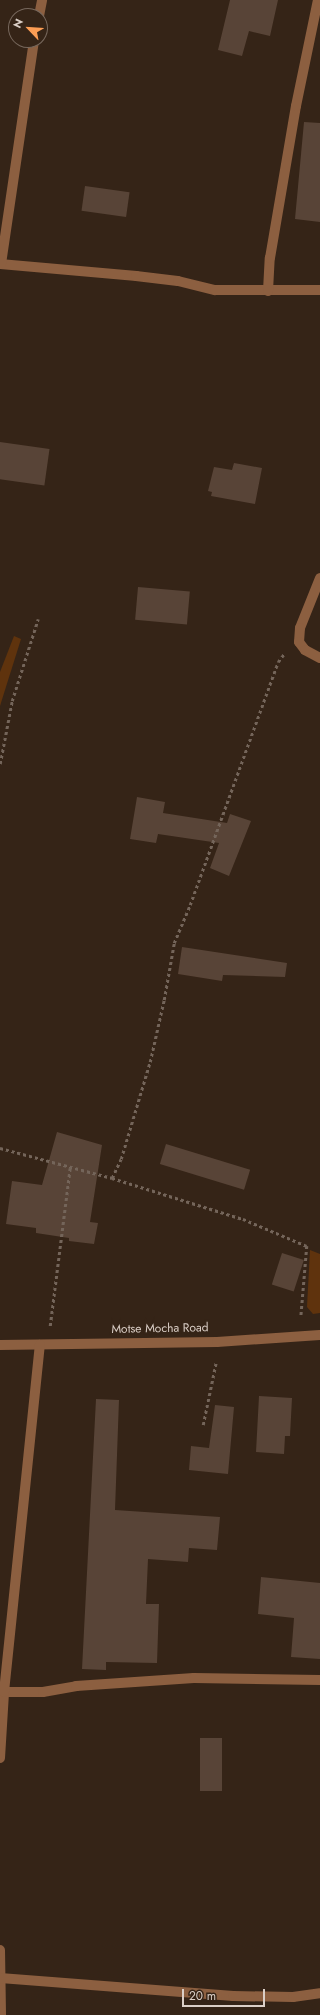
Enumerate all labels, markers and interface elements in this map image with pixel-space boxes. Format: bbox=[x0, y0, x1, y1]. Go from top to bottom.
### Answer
north arrow bbox=[8, 8, 48, 48]
text: N bbox=[9, 16, 27, 31]
street label: Motse Mocha Road bbox=[111, 1321, 209, 1337]
scale bar bbox=[184, 1981, 267, 2007]
text: 20 m bbox=[189, 1987, 216, 2005]

